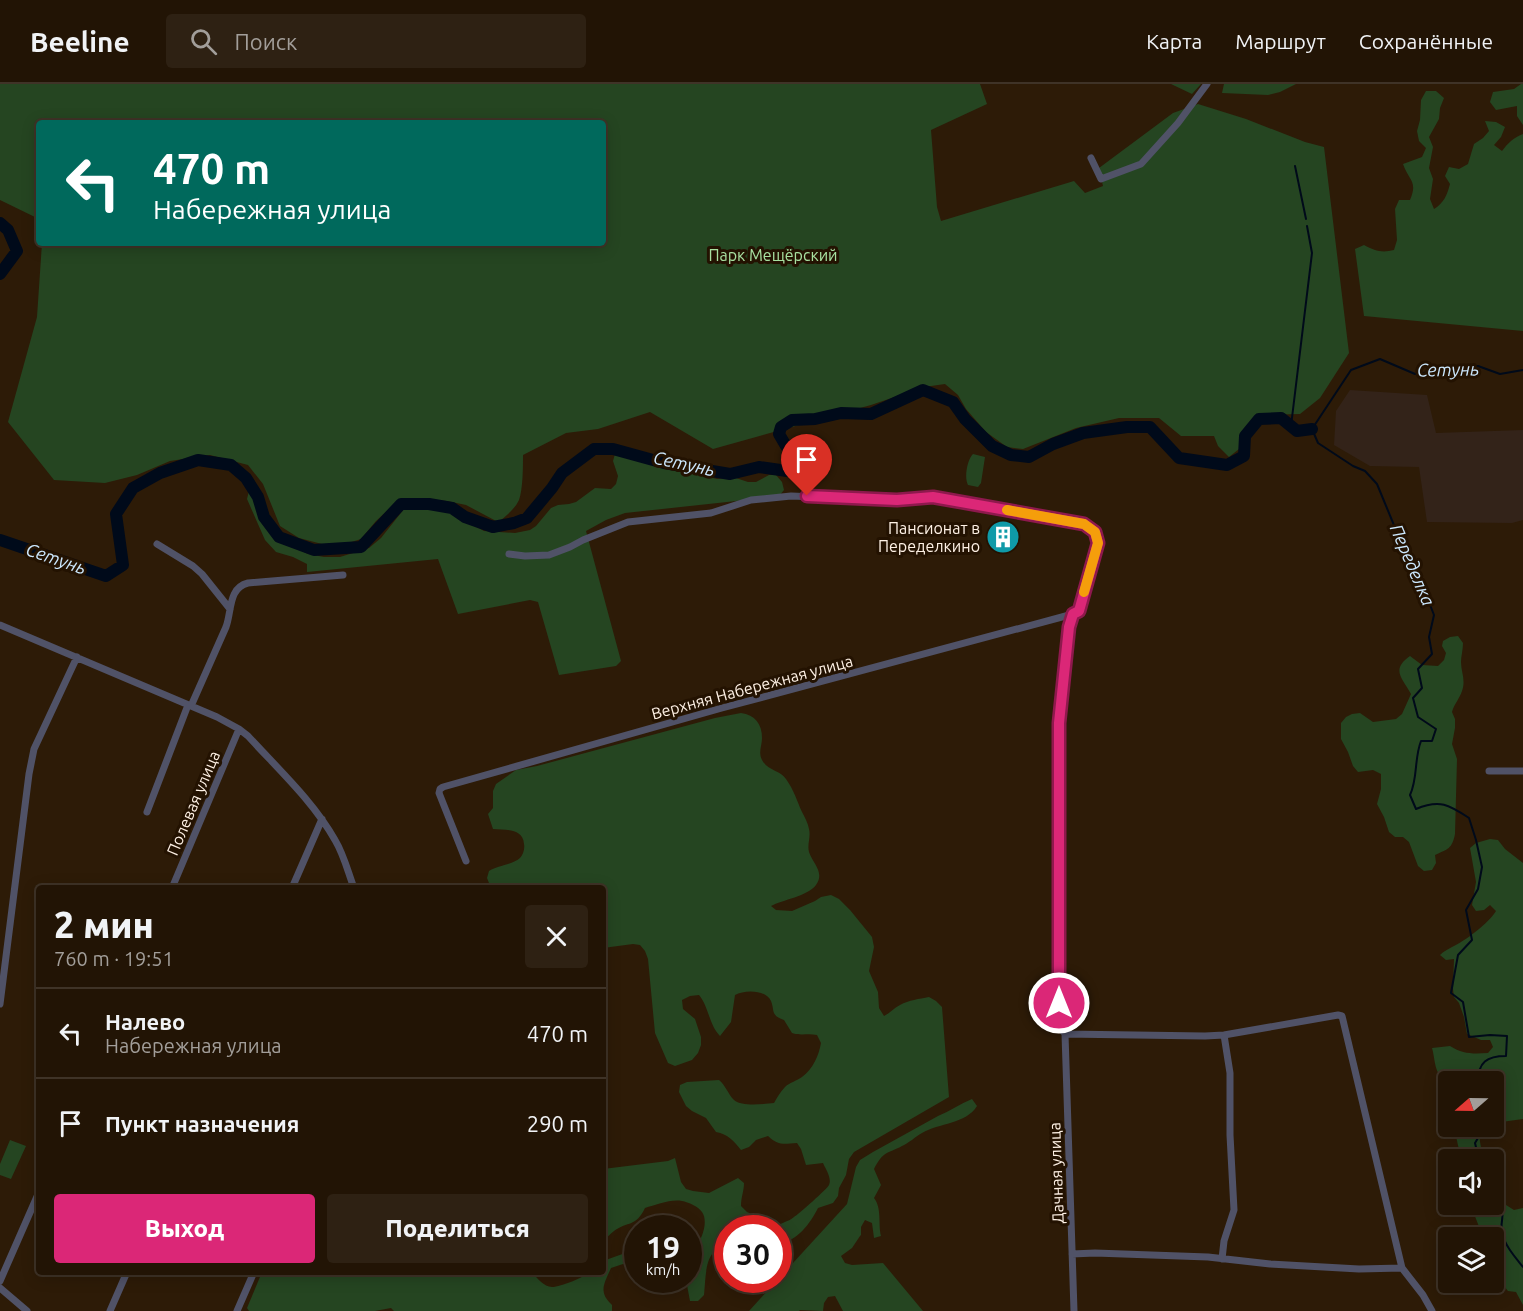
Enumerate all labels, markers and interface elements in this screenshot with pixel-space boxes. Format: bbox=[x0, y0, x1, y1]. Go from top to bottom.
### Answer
search box bbox=[166, 14, 586, 68]
icon: search bbox=[187, 25, 220, 58]
text: Beeline bbox=[30, 26, 130, 57]
text: Поиск bbox=[235, 29, 297, 54]
text: Карта bbox=[1146, 29, 1202, 53]
text: Маршрут bbox=[1235, 29, 1326, 53]
text: Сохранённые bbox=[1359, 29, 1493, 53]
icon: left bbox=[54, 144, 132, 222]
text: 470 m bbox=[153, 145, 270, 192]
text: Набережная улица bbox=[153, 194, 391, 224]
park label: Парк Мещёрский bbox=[708, 246, 838, 264]
water label: Сетунь bbox=[1417, 358, 1479, 380]
pin bbox=[781, 434, 832, 496]
icon: arrive bbox=[790, 443, 823, 476]
water label: Сетунь bbox=[652, 447, 717, 479]
place label: Пансионат в Переделкино bbox=[878, 519, 980, 555]
building icon: Пансионат в Переделкино bbox=[985, 519, 1021, 555]
water label: Переделка bbox=[1387, 521, 1439, 609]
water label: Сетунь bbox=[24, 538, 89, 578]
street label: Верхняя Набережная улица bbox=[649, 651, 855, 723]
street label: Полевая улица bbox=[163, 748, 223, 858]
text: 2 мин bbox=[54, 904, 154, 945]
button: close bbox=[525, 905, 588, 968]
text: 760 m · 19:51 bbox=[54, 947, 174, 970]
position arrow bbox=[1027, 971, 1091, 1035]
text: Налево bbox=[105, 1009, 185, 1034]
icon: left bbox=[54, 1017, 87, 1050]
text: 470 m bbox=[527, 1021, 588, 1046]
text: Набережная улица bbox=[105, 1034, 282, 1057]
north arrow bbox=[1438, 1071, 1504, 1137]
map controls bbox=[1438, 1071, 1504, 1293]
icon: arrive bbox=[54, 1107, 87, 1140]
text: Пункт назначения bbox=[105, 1111, 299, 1136]
text: 290 m bbox=[527, 1111, 588, 1136]
street label: Дачная улица bbox=[1045, 1122, 1067, 1224]
button: sound bbox=[1438, 1149, 1504, 1215]
button: Выход bbox=[54, 1194, 315, 1263]
button: Поделиться bbox=[327, 1194, 588, 1263]
speed limit sign: 30 bbox=[714, 1215, 792, 1293]
button: layers bbox=[1438, 1227, 1504, 1293]
text: 19 bbox=[646, 1230, 680, 1264]
text: km/h bbox=[646, 1261, 680, 1278]

